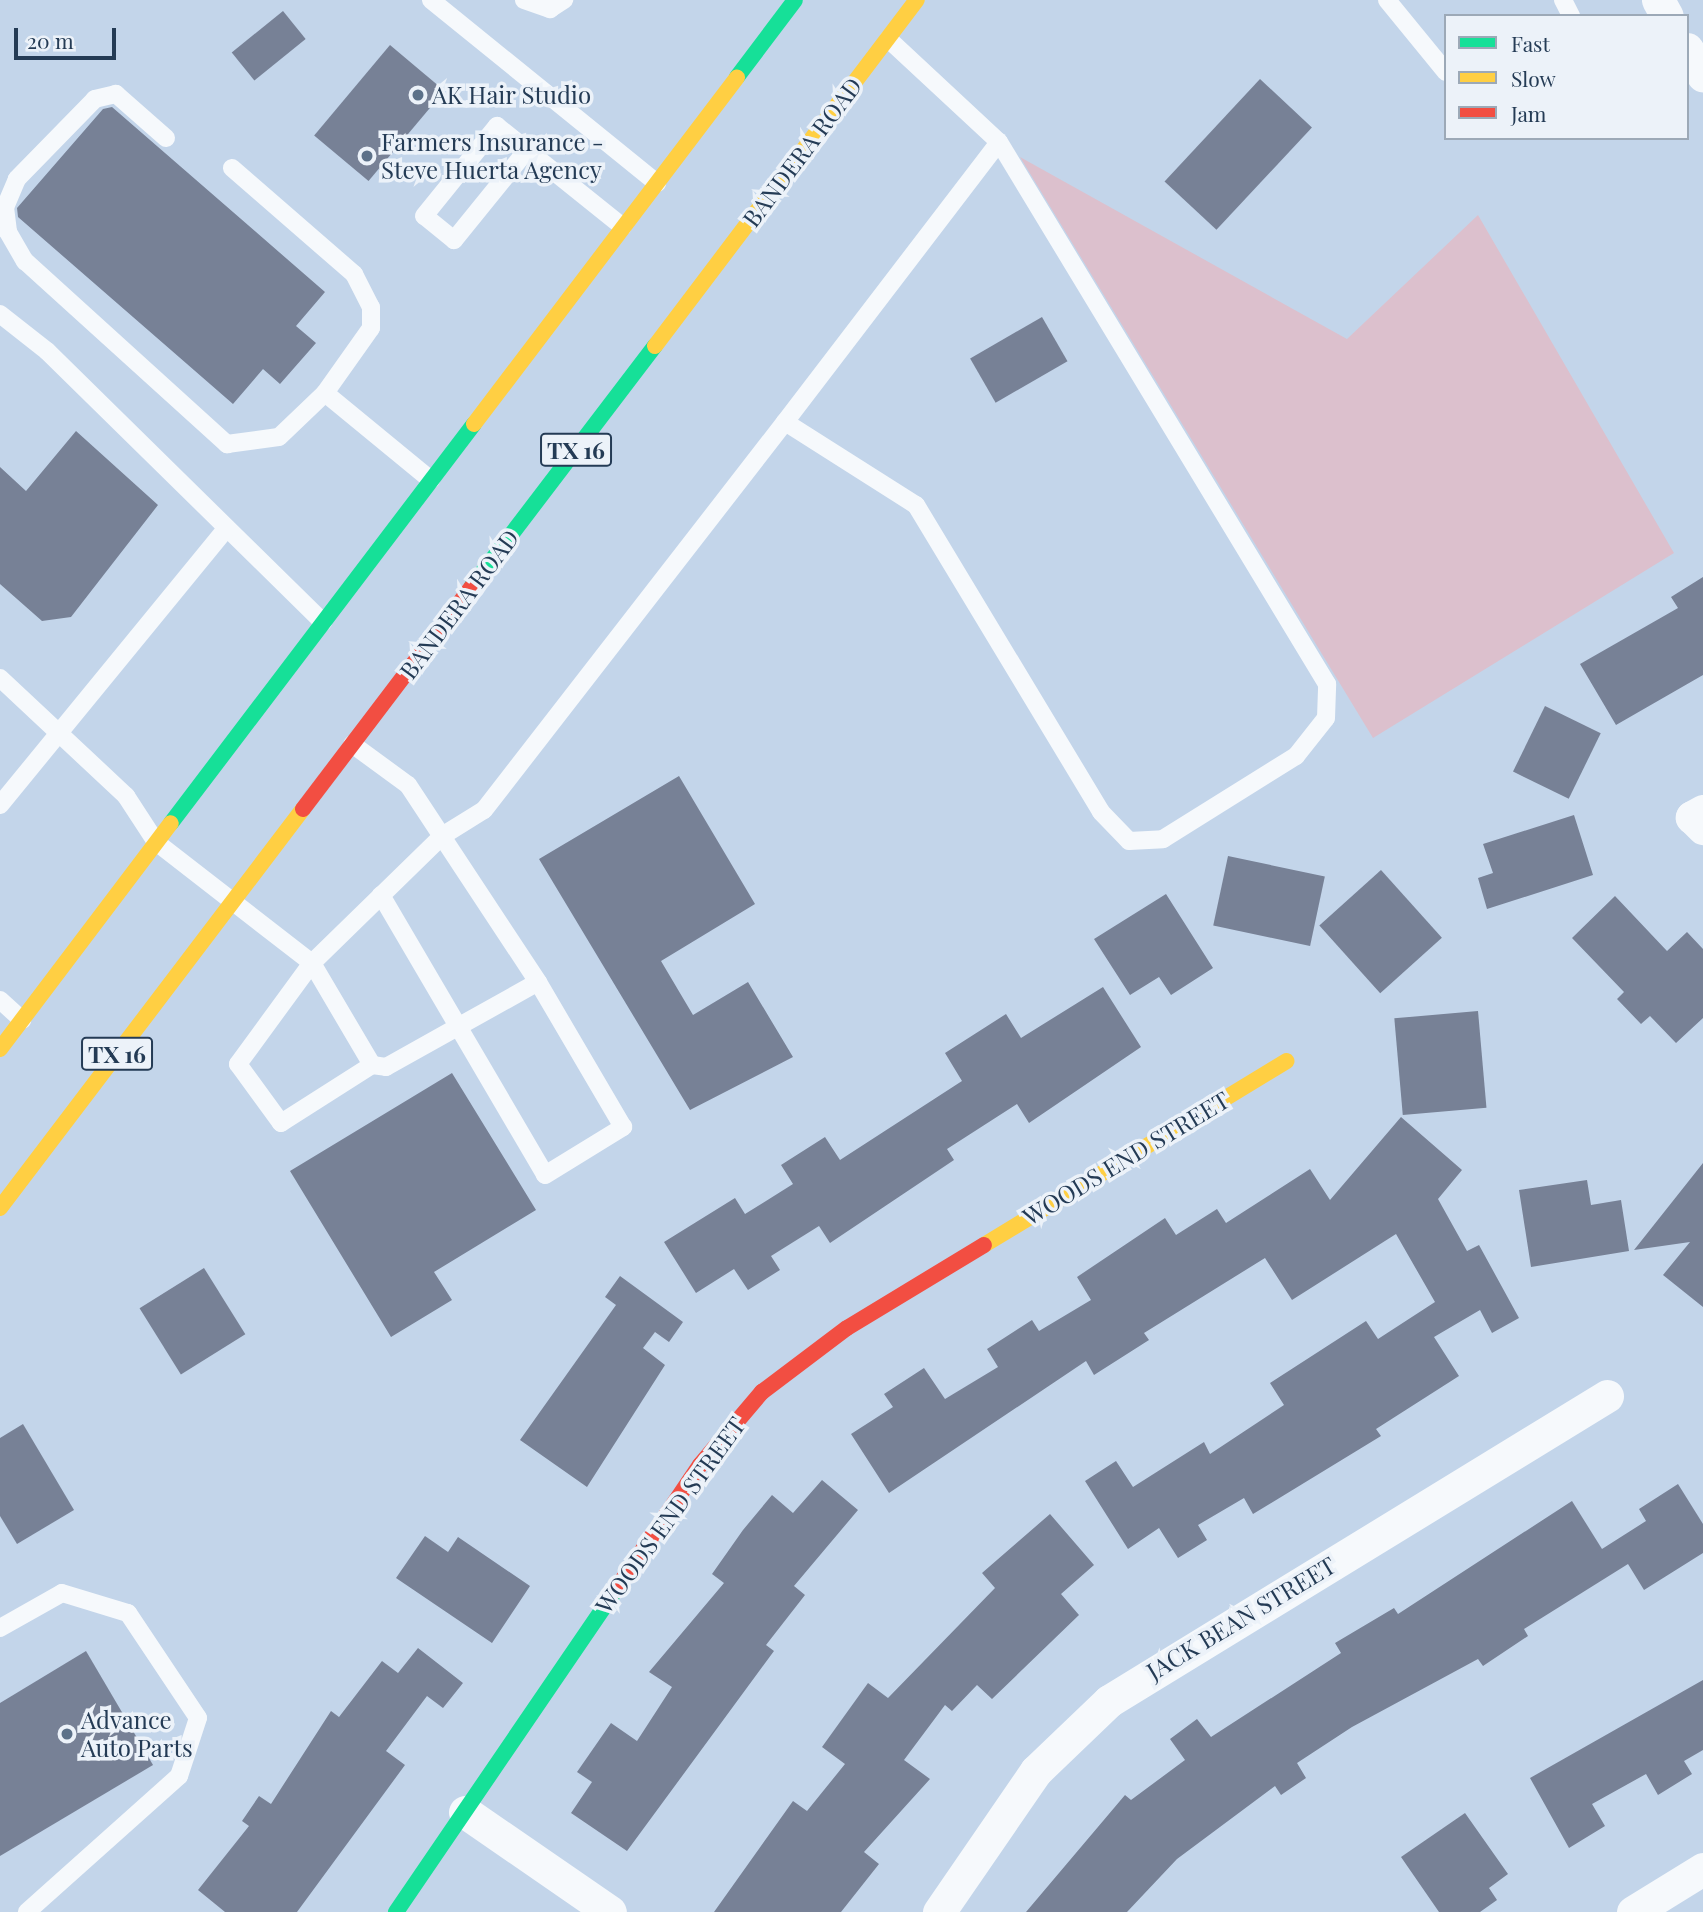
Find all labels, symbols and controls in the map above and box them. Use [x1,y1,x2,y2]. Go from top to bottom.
scale bar [18,14,119,58]
legend [1444,14,1689,140]
text: 20 m [27,26,74,54]
text: Fast [1511,29,1550,57]
text: Slow [1511,64,1556,92]
street label: BANDERA ROAD [736,72,868,232]
place label: AK Hair Studio [432,81,592,109]
marker: AK Hair Studio [410,87,426,103]
text: Jam [1511,99,1547,127]
place label: Farmers Insurance - Steve Huerta Agency [381,128,604,184]
marker: Farmers Insurance - Steve Huerta Agency [359,148,375,164]
road number: TX 16 [539,431,613,470]
street label: BANDERA ROAD [393,524,525,684]
road number: TX 16 [80,1035,154,1074]
street label: WOODS END STREET [1018,1085,1234,1231]
street label: WOODS END STREET [589,1411,751,1619]
street label: JACK BEAN STREET [1141,1550,1341,1686]
place label: Advance Auto Parts [81,1706,193,1762]
marker: Advance Auto Parts [59,1726,75,1742]

